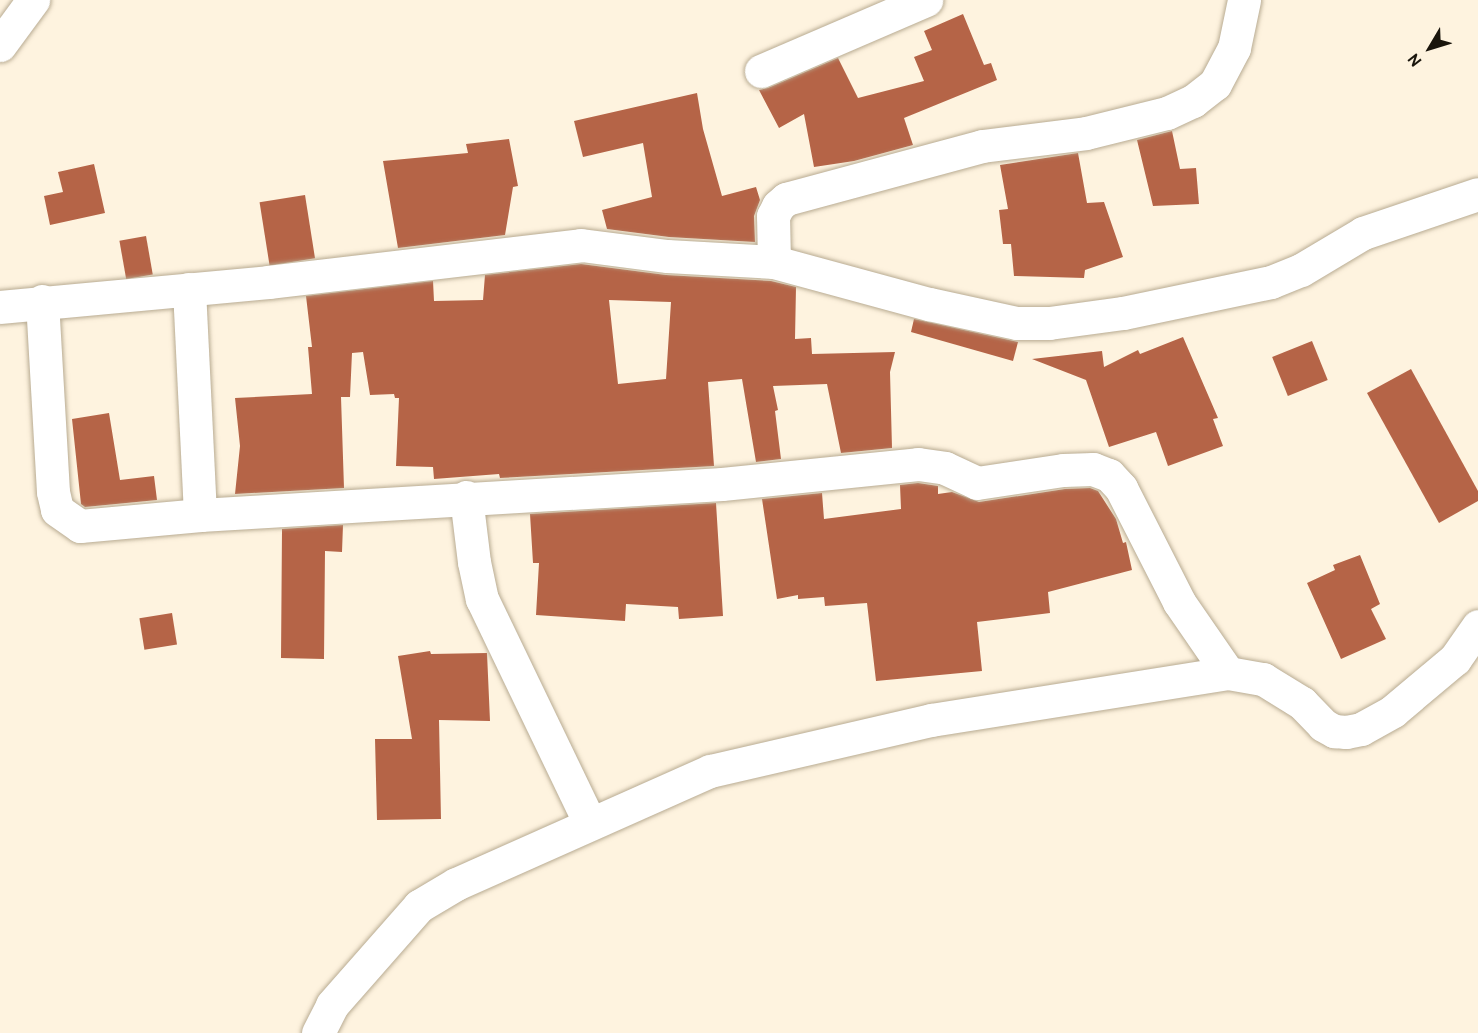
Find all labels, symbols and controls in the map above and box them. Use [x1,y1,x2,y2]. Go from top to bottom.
north arrow [1400,18,1460,78]
text: N [1404,48,1427,70]

